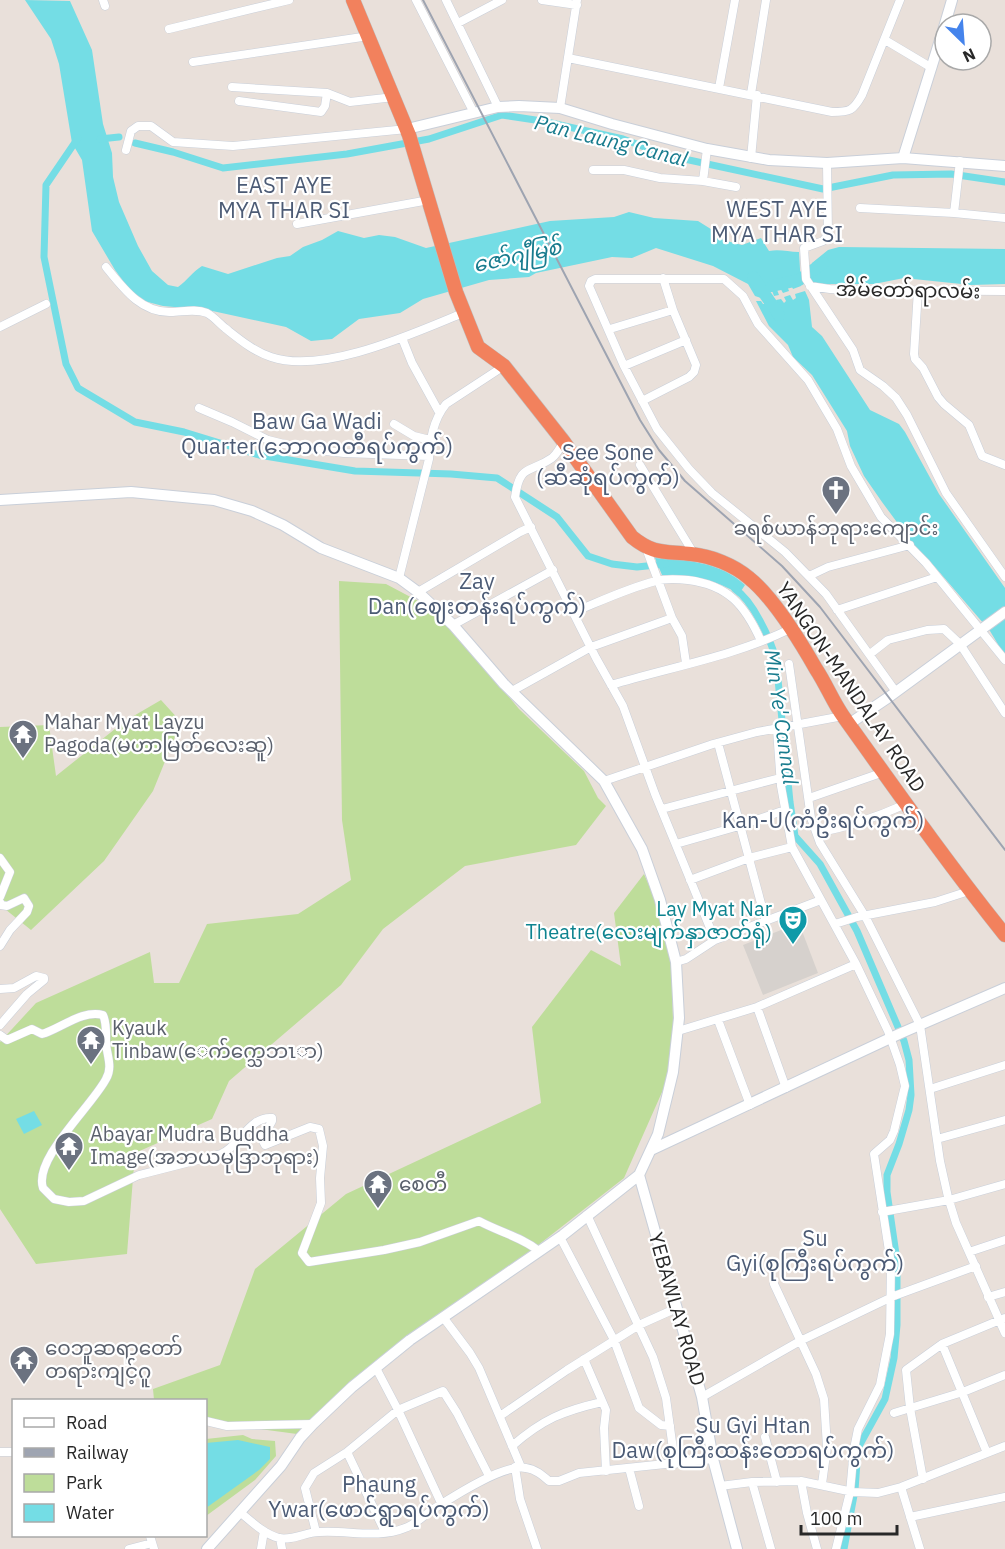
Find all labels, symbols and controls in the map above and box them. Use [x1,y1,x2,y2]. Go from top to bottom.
north arrow [933,12,993,72]
text: N [960,44,979,67]
water label: Pan Laung Canal [532,107,691,173]
district label: EAST AYE MYA THAR SI [218,170,350,224]
district label: WEST AYE MYA THAR SI [711,194,843,248]
water label: ဇော်ဂျီမြစ် [470,232,566,282]
street label: အိမ်တော်ရာလမ်း [835,275,981,307]
district label: Baw Ga Wadi Quarter(ဘောဂ၀တီရပ်ကွက်) [181,406,453,464]
district label: See Sone (ဆီဆုံရပ်ကွက်) [536,437,680,495]
church icon: ခရစ်ယာန်ဘုရားကျောင်း [820,474,852,516]
place label: ခရစ်ယာန်ဘုရားကျောင်း [733,514,939,545]
district label: Zay Dan(ဈေးတန်းရပ်ကွက်) [368,566,586,624]
street label: YANGON-MANDALAY ROAD [771,576,932,797]
water label: Min Ye' Cannal [759,647,805,787]
place label: Mahar Myat Layzu Pagoda(မဟာမြတ်လေးဆူ) [44,708,274,762]
temple icon: Mahar Myat Layzu Pagoda(မဟာမြတ်လေးဆူ) [7,718,39,760]
district label: Kan-U(ကံဦးရပ်ကွက်) [722,805,924,838]
place label: Lay Myat Nar Theatre(လေးမျက်နှာဇာတ်ရုံ) [525,895,772,949]
theatre icon: Lay Myat Nar Theatre(လေးမျက်နှာဇာတ်ရုံ) [777,904,809,946]
place label: Kyauk Tinbaw(ေက်က္သေဘၤာ) [112,1014,324,1067]
temple icon: Kyauk Tinbaw(ေက်က္သေဘၤာ) [75,1024,107,1066]
place label: Abayar Mudra Buddha Image(အဘယမုဒြာဘုရား) [90,1120,320,1174]
temple icon: Abayar Mudra Buddha Image(အဘယမုဒြာဘုရား) [53,1130,85,1172]
temple icon: စေတီ [362,1168,394,1210]
place label: စေတီ [399,1170,447,1197]
district label: Su Gyi(စုကြီးရပ်ကွက်) [726,1223,904,1281]
street label: YEBAWLAY ROAD [643,1229,712,1389]
place label: ဝေဘူဆရာတော် တရားကျင့်ဂူ [45,1334,183,1388]
temple icon: ဝေဘူဆရာတော် တရားကျင့်ဂူ [8,1344,40,1386]
legend [12,1399,207,1537]
district label: Su Gyi Htan Daw(စုကြီးထန်းတောရပ်ကွက်) [611,1410,895,1468]
text: Road [66,1411,107,1434]
text: Railway [66,1441,128,1464]
district label: Phaung Ywar(ဖောင်ရွာရပ်ကွက်) [268,1469,490,1527]
text: Park [66,1471,103,1494]
scale bar [801,1498,897,1536]
text: Water [66,1501,115,1524]
text: 100 m [810,1507,862,1530]

